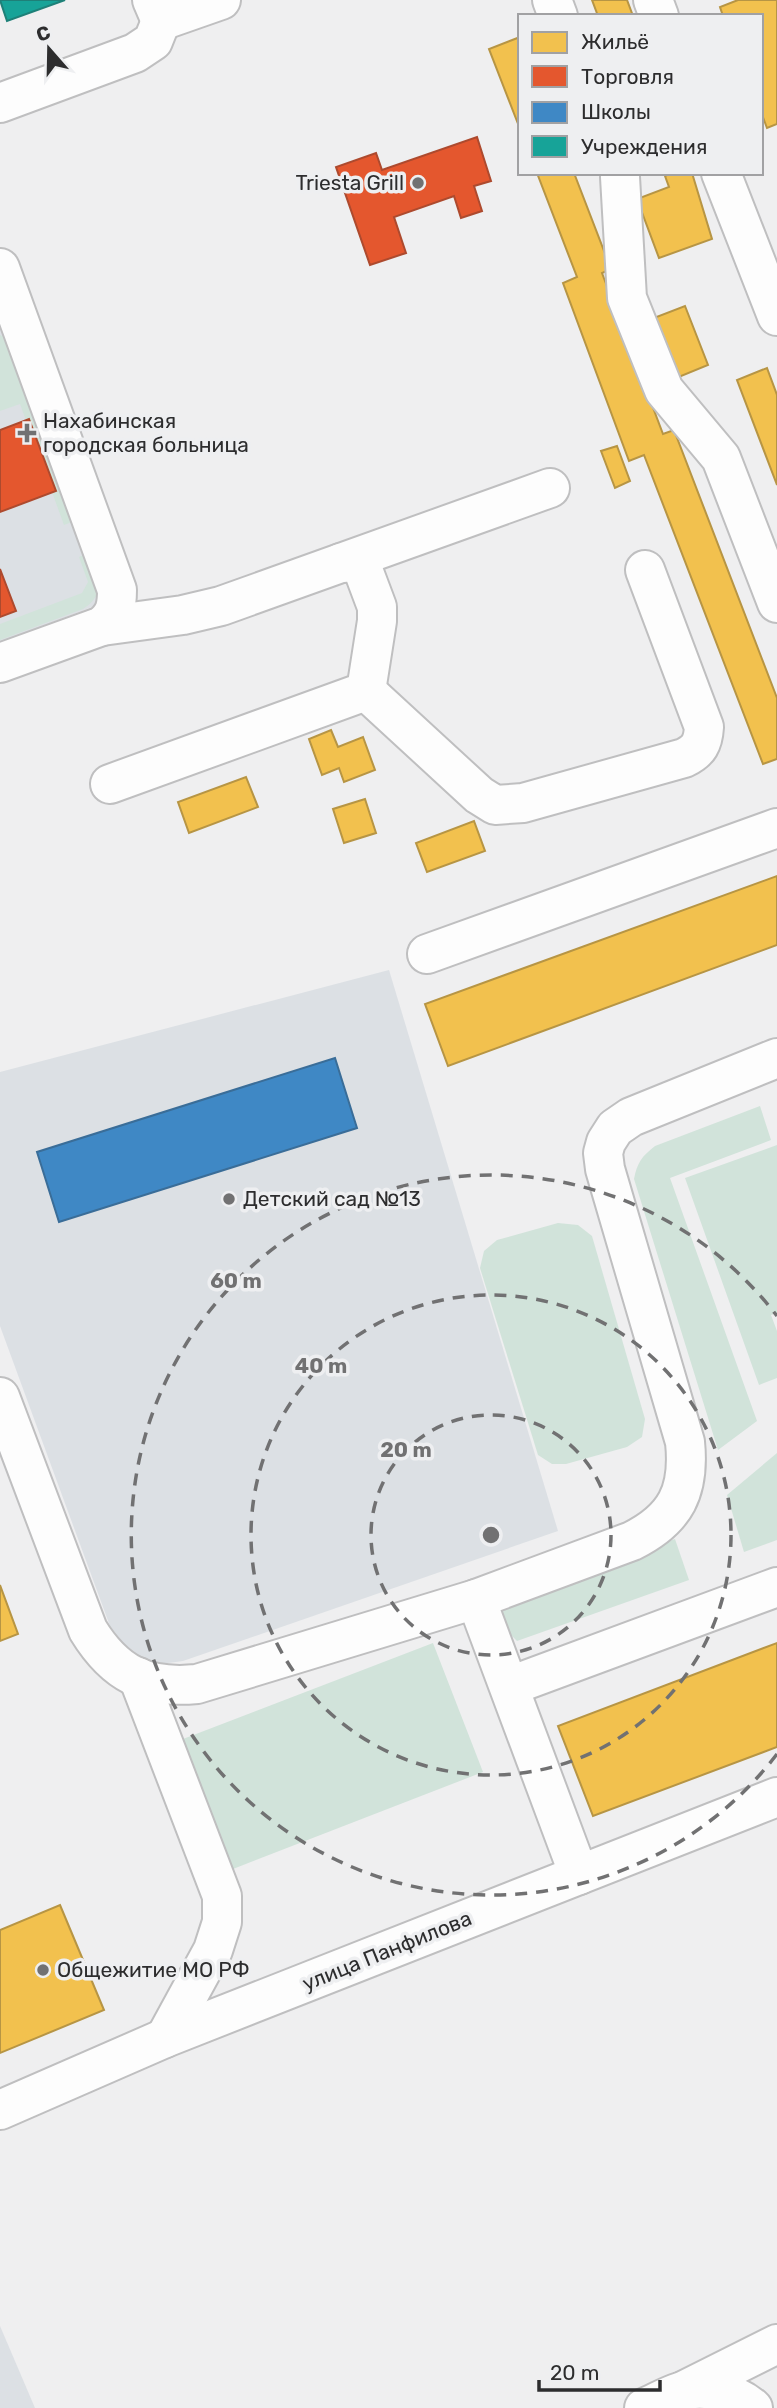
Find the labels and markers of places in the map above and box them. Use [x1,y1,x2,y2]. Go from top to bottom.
place label: Triesta Grill [296,170,404,195]
marker: Triesta Grill [410,175,426,191]
place label: Нахабинская городская больница [43,408,249,457]
marker: Нахабинская городская больница [17,423,37,443]
place label: Детский сад №13 [243,1186,421,1211]
marker: Детский сад №13 [221,1191,237,1207]
centre of rings [479,1523,503,1547]
place label: Общежитие МО РФ [57,1957,250,1982]
marker: Общежитие МО РФ [35,1962,51,1978]

